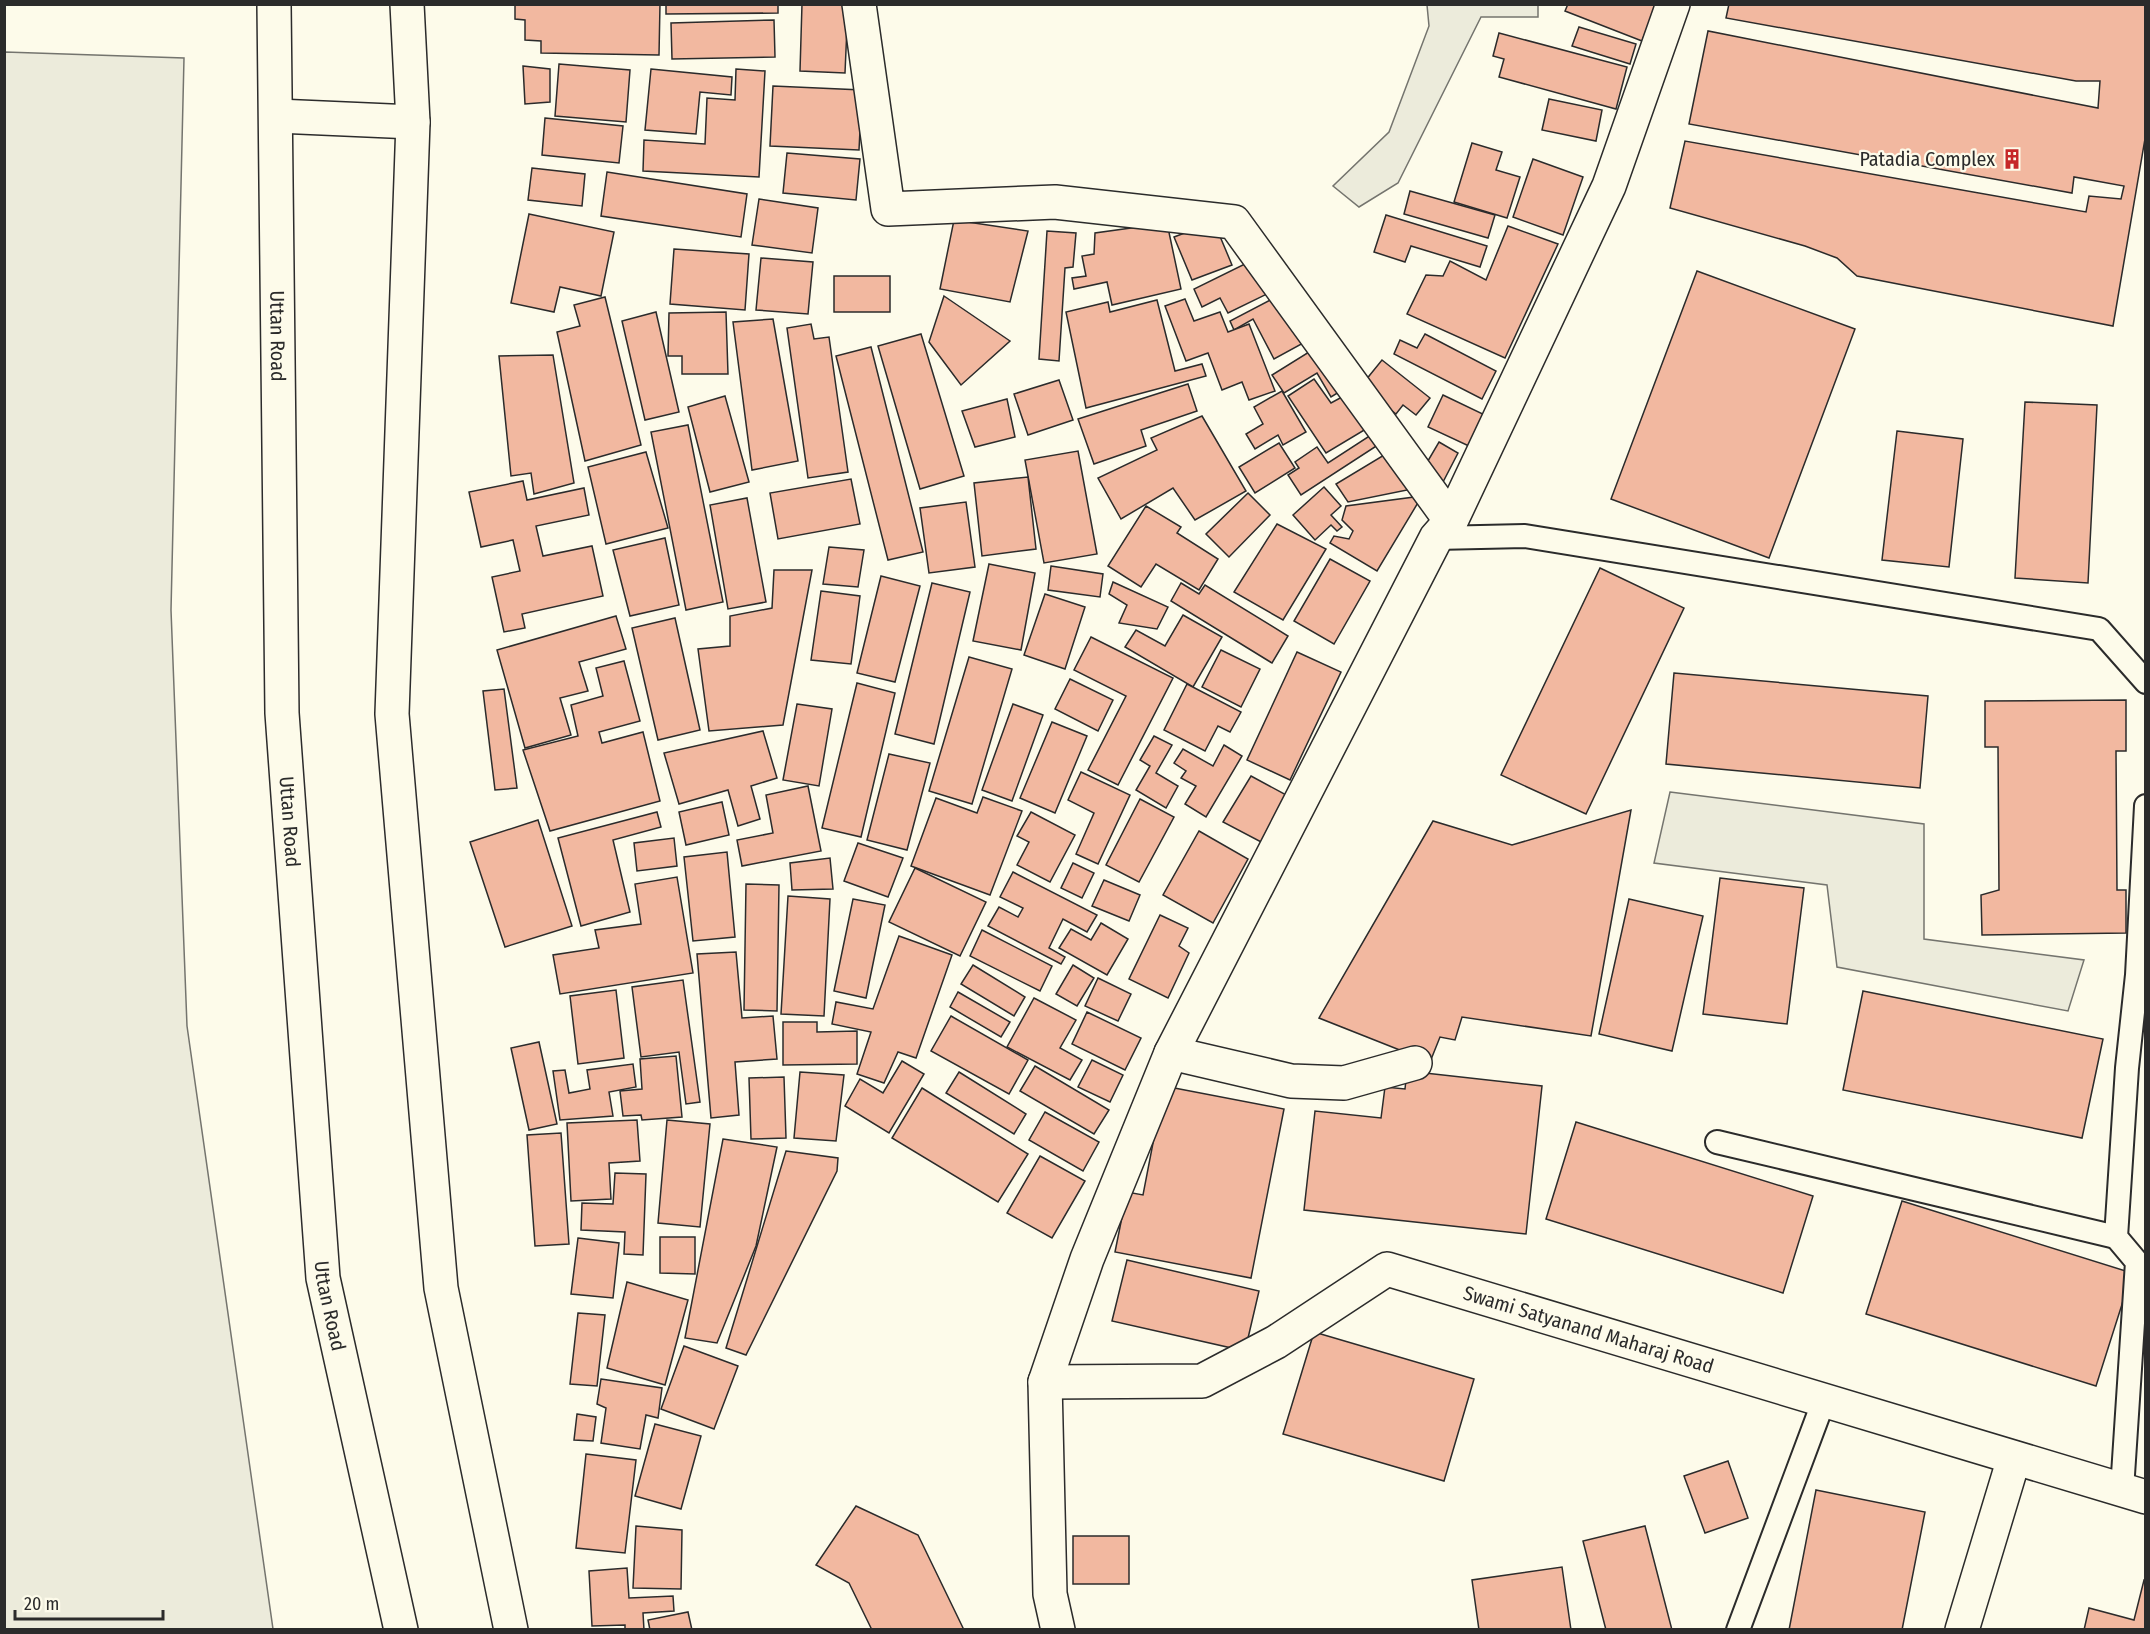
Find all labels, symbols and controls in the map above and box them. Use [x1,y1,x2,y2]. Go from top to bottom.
place label: Patadia Complex [1859,147,1995,171]
building icon: Patadia Complex [2000,147,2024,171]
street label: Uttan Road [265,290,290,382]
street label: Uttan Road [275,775,305,868]
street label: Uttan Road [310,1260,351,1353]
street label: Swami Satyanand Maharaj Road [1460,1281,1717,1379]
scale bar [15,1583,164,1621]
text: 20 m [24,1593,59,1615]

